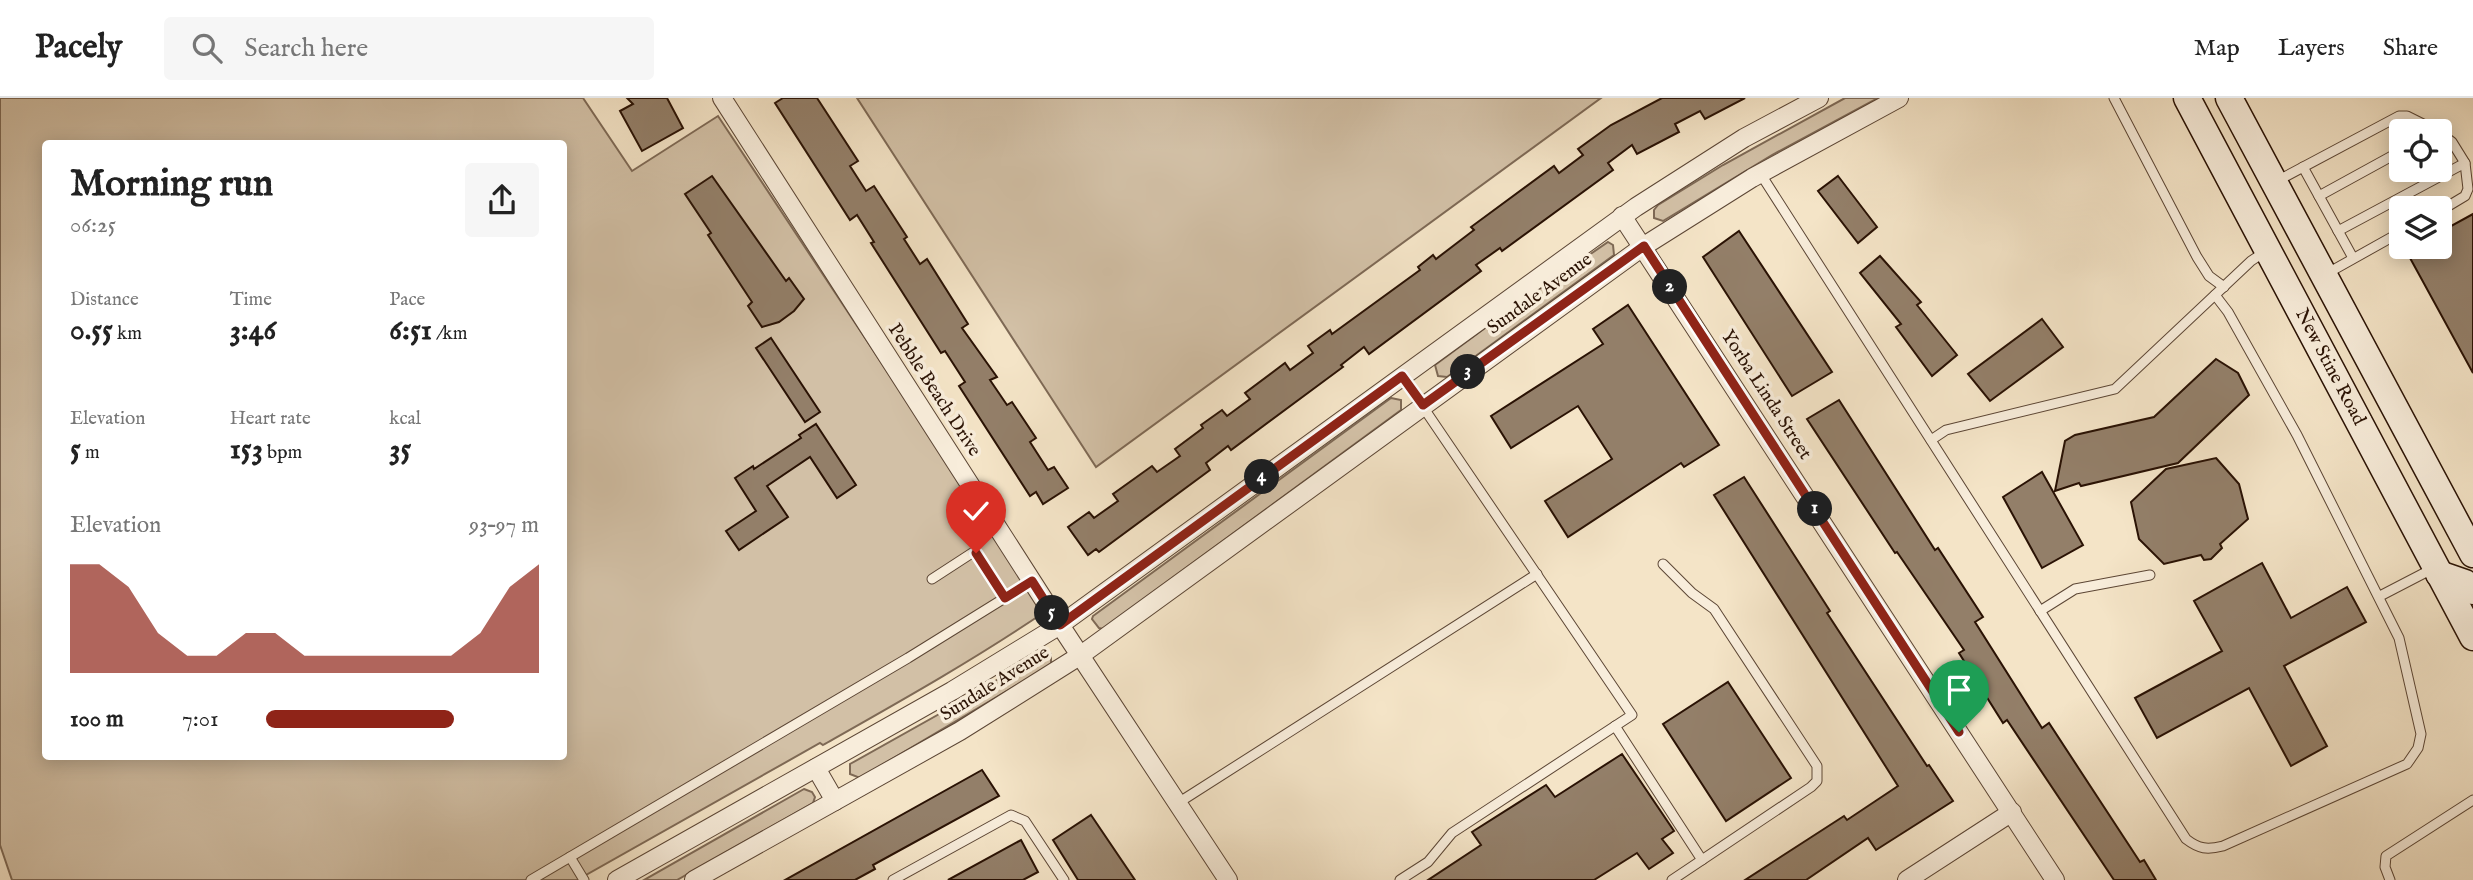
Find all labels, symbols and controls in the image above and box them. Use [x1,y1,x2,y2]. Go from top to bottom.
search box [164,17,654,80]
text: Pacely [35,27,122,69]
icon: search [188,29,226,67]
text: Search here [244,32,368,65]
text: Map [2194,33,2240,64]
text: Layers [2278,33,2345,64]
text: Share [2383,33,2438,64]
map controls [2389,119,2452,259]
button: locate [2389,119,2452,182]
text: Morning run [70,161,273,209]
button: share [465,163,539,237]
button: layers [2389,196,2452,259]
text: 06:25 [70,211,116,240]
street label: Sundale Avenue [1483,248,1597,340]
pin: 2 [1652,270,1688,304]
text: 2 [1665,274,1674,298]
text: Distance [70,288,139,312]
text: Time [230,288,272,312]
text: Pace [389,288,425,312]
street label: New Stine Road [2289,305,2371,430]
text: 0.55 [70,312,113,350]
text: 3:46 [230,312,276,350]
text: 6:51 [389,312,432,350]
street label: Pebble Beach Drive [882,319,986,461]
text: km [113,322,142,346]
text: /km [432,322,467,346]
street label: Yorba Linda Street [1715,326,1817,465]
pin: 3 [1450,354,1486,390]
text: 3 [1464,359,1471,383]
text: Elevation [70,407,145,431]
text: Heart rate [230,407,311,431]
text: kcal [389,407,421,431]
text: 5 [70,431,81,469]
text: 153 [230,431,263,469]
text: 35 [389,431,411,469]
text: m [81,441,100,465]
text: bpm [263,441,302,465]
pin: 4 [1244,460,1280,494]
text: 4 [1257,464,1266,488]
pin [946,481,1006,553]
icon: check [957,492,995,530]
pin: 1 [1798,492,1832,526]
text: 1 [1811,496,1818,520]
text: Elevation [70,511,161,540]
text: 93–97 m [469,511,539,540]
pin: 5 [1034,596,1070,630]
text: 5 [1048,600,1055,624]
street label: Sundale Avenue [936,641,1054,727]
pin [1929,660,1989,732]
icon: arrive [1940,671,1978,709]
text: 100 m [70,705,124,734]
text: 7:01 [182,705,219,734]

